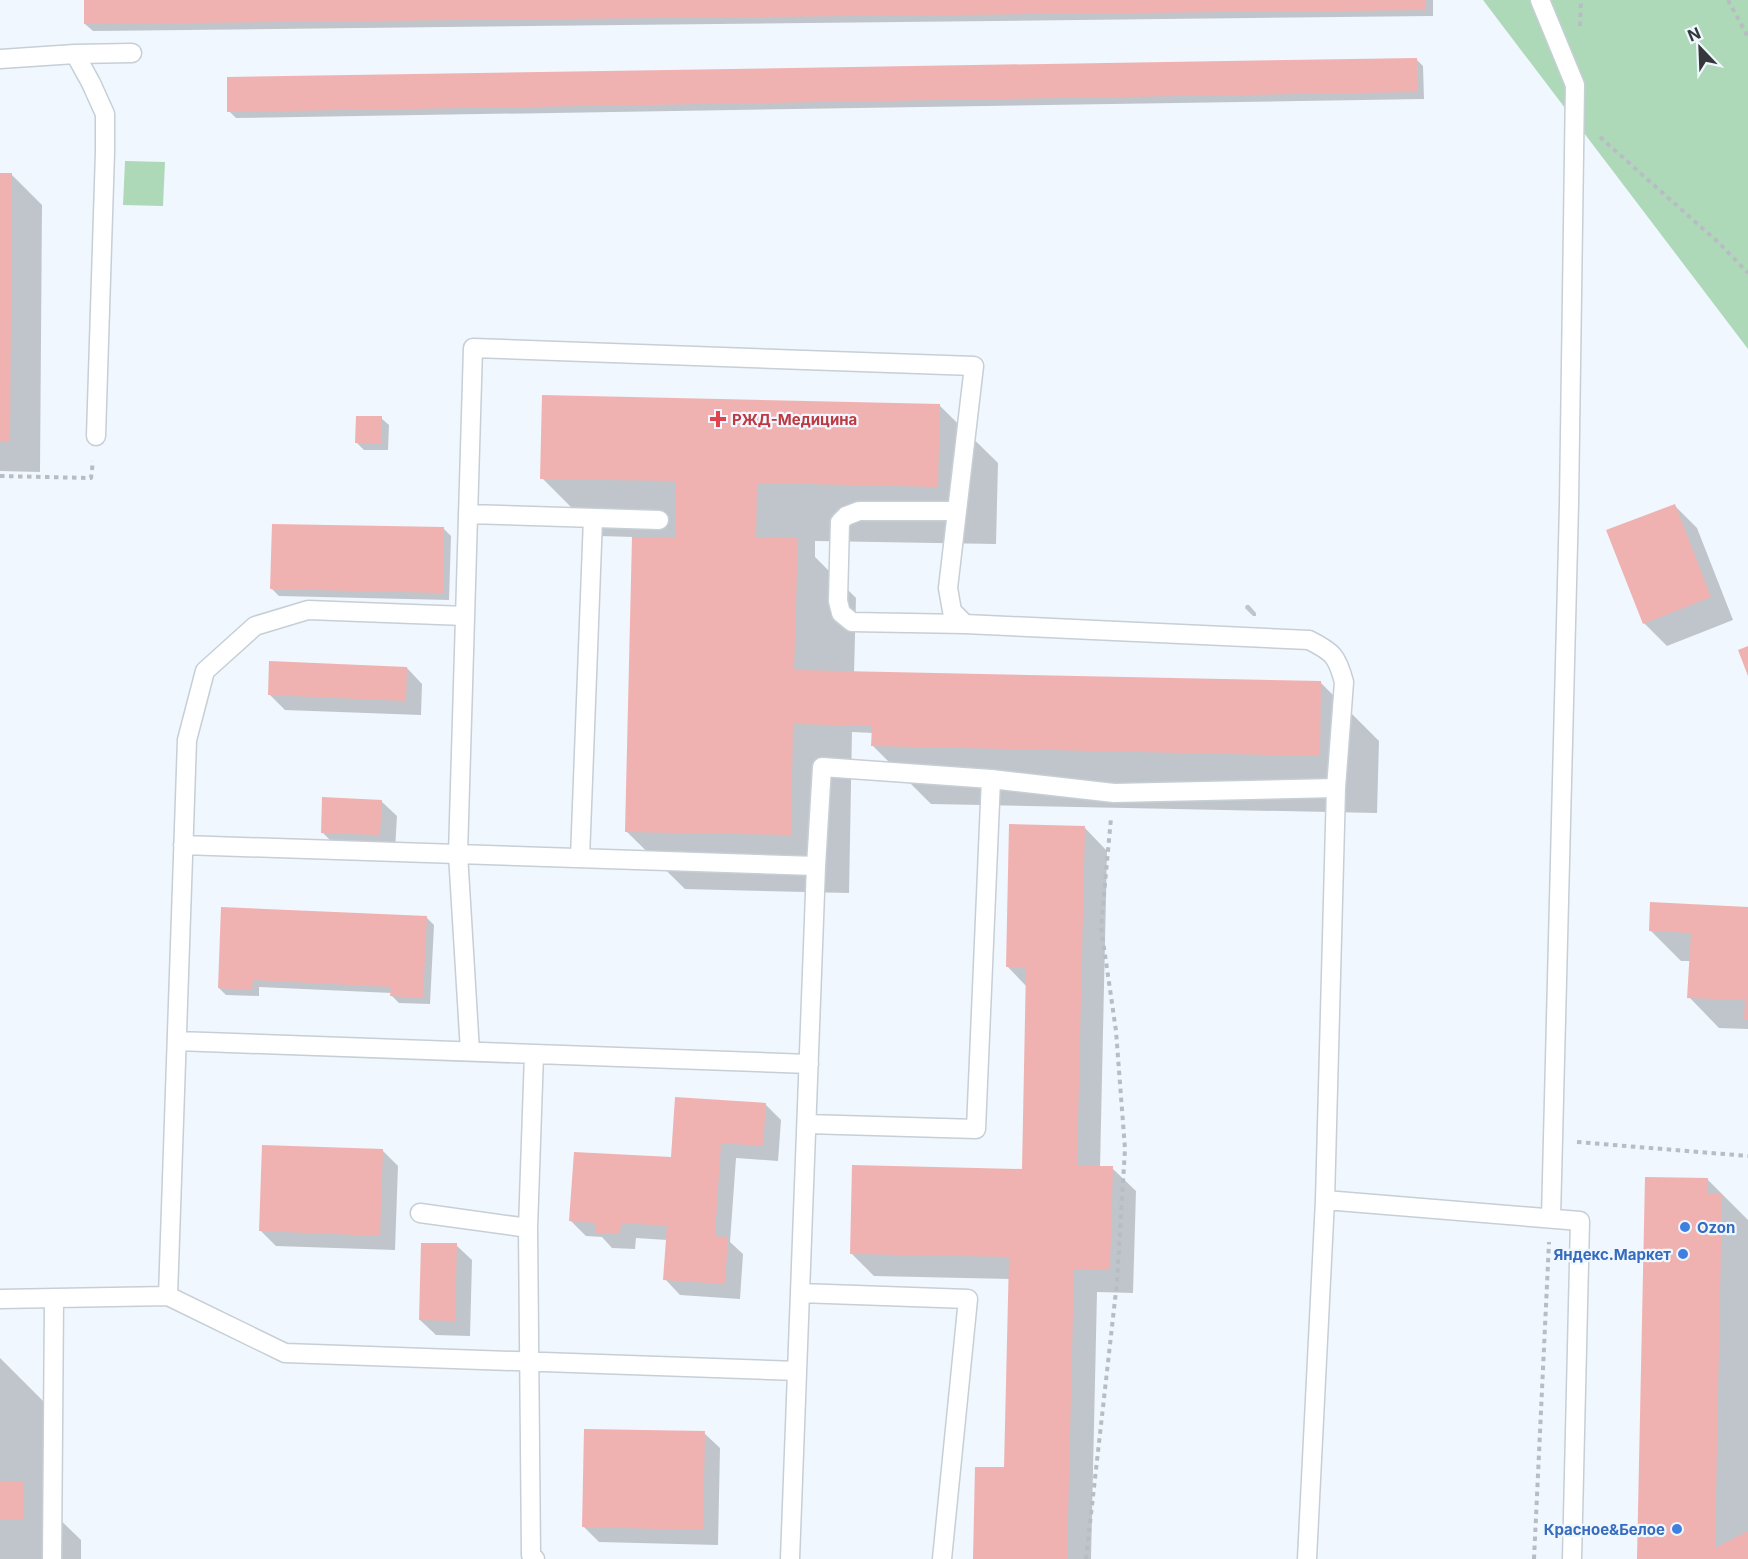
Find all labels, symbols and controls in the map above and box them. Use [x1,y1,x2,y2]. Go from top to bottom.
north arrow [1670,18,1730,78]
text: N [1685,23,1704,46]
marker: РЖД-Медицина [709,410,727,428]
place label: РЖД-Медицина [732,410,857,429]
place label: Ozon [1697,1218,1735,1237]
marker: Ozon [1678,1220,1692,1234]
place label: Яндекс.Маркет [1553,1245,1671,1264]
marker: Яндекс.Маркет [1676,1247,1690,1261]
place label: Красное&Белое [1544,1520,1665,1539]
marker: Красное&Белое [1670,1522,1684,1536]

